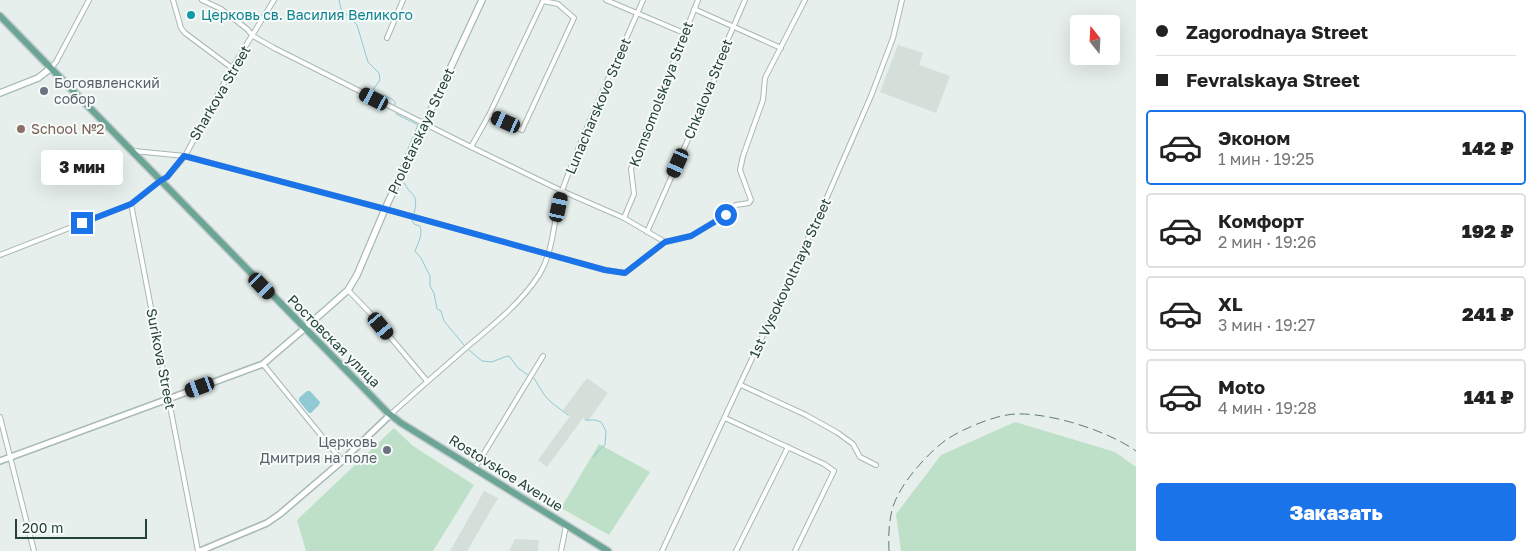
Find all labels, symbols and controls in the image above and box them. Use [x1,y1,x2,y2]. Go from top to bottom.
place label: Церковь св. Василия Великого [201,6,413,23]
marker: Церковь св. Василия Великого [185,9,197,21]
north arrow [1070,15,1120,65]
map controls [1070,15,1120,65]
street label: Komsomolskaya Street [625,19,696,169]
text: Zagorodnaya Street [1186,20,1368,43]
street label: Lunacharskovo Street [561,35,634,176]
street label: Chkalova Street [680,36,735,141]
street label: Sharkova Street [185,42,254,143]
street label: Proletarskaya Street [384,65,457,197]
text: Fevralskaya Street [1186,68,1360,91]
place label: Богоявленский собор [54,74,160,107]
marker: Богоявленский собор [38,85,50,97]
car [357,86,390,112]
car [489,109,522,135]
place label: School №2 [31,120,104,137]
marker: School №2 [15,123,27,135]
icon: car [1158,125,1203,170]
text: Эконом [1218,126,1290,149]
text: 142 ₽ [1462,136,1514,159]
car [665,146,690,180]
text: 1 мин · 19:25 [1218,149,1314,169]
callout: 3 мин [41,150,123,186]
text: 3 мин [59,157,105,177]
car [548,191,569,223]
street label: 1st Vysokovoltnaya Street [745,195,834,360]
route start [715,204,737,226]
icon: car [1158,208,1203,253]
text: Комфорт [1218,209,1304,232]
route end [71,212,93,234]
text: 192 ₽ [1462,219,1514,242]
text: 2 мин · 19:26 [1218,232,1316,252]
car [246,270,277,302]
street label: Ростовская улица [284,291,384,391]
icon: car [1158,291,1203,336]
text: XL [1218,292,1243,315]
text: 241 ₽ [1462,302,1514,325]
street label: Surikova Street [143,307,180,411]
car [365,310,396,342]
text: 3 мин · 19:27 [1218,315,1315,335]
icon: car [1158,374,1203,419]
car [183,375,216,399]
text: Moto [1218,375,1265,398]
text: 141 ₽ [1464,385,1514,408]
text: 4 мин · 19:28 [1218,398,1317,418]
street label: Rostovskoe Avenue [446,431,566,515]
place label: Церковь Дмитрия на поле [260,433,377,466]
marker: Церковь Дмитрия на поле [381,444,393,456]
button: Заказать [1156,483,1516,541]
scale bar [15,516,148,539]
text: 200 m [22,519,63,536]

